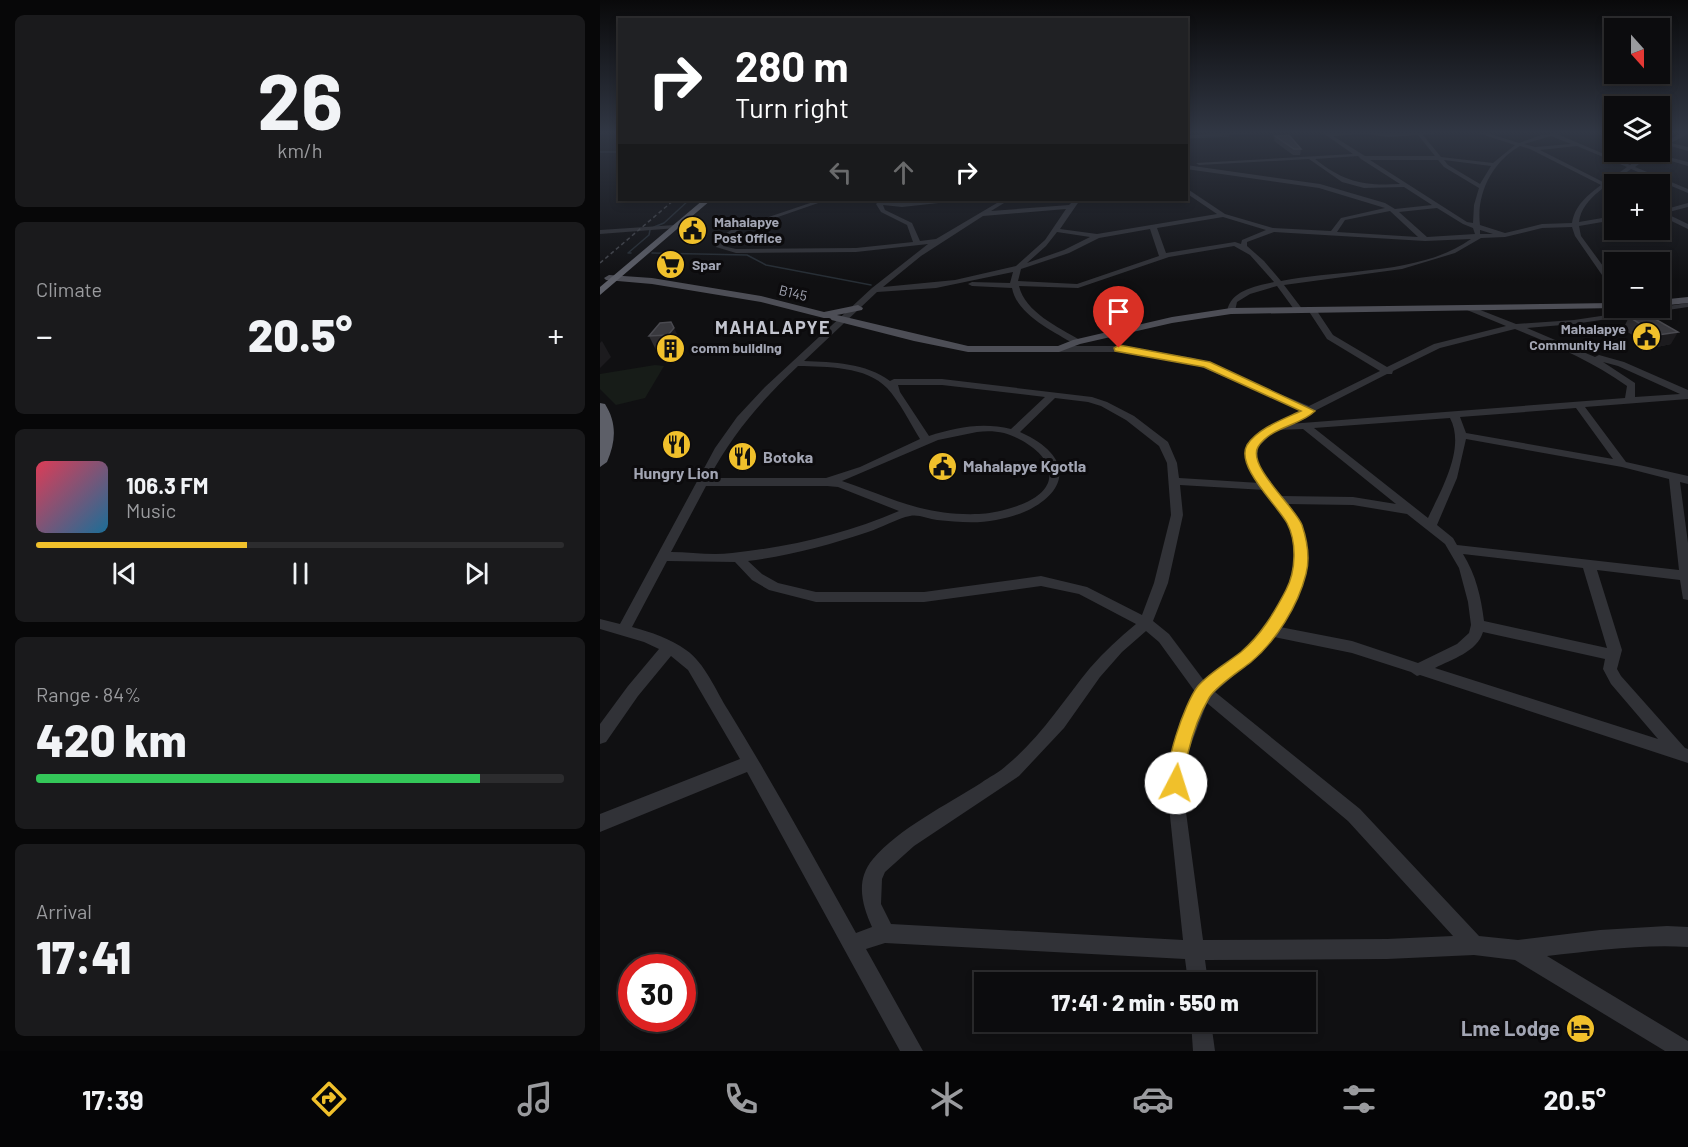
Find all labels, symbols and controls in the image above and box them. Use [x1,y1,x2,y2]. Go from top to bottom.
north arrow [1604,18,1670,84]
map controls [1604,18,1670,318]
text: 280 m [735,40,849,90]
icon: right [636,42,714,120]
text: 26 [257,52,343,146]
text: Turn right [735,91,849,123]
button: layers [1604,96,1670,162]
text: km/h [277,138,323,162]
icon: left [824,156,857,189]
icon: ahead [887,156,920,189]
icon: right [950,156,983,189]
button: + [1604,174,1670,240]
place label: Mahalapye Post Office [714,213,783,246]
public building icon: Mahalapye Post Office [677,214,709,246]
supermarket icon: Spar [655,249,687,281]
button: − [1604,252,1670,318]
place label: Spar [692,256,722,273]
text: Climate [36,277,102,301]
street label: B145 [777,281,809,304]
pin [1093,286,1144,348]
icon: arrive [1102,295,1135,328]
text: 20.5° [248,307,352,361]
text: − [36,315,53,355]
text: + [548,315,564,355]
district label: MAHALAPYE [715,316,831,338]
place label: Mahalapye Community Hall [1529,320,1626,353]
public building icon: Mahalapye Community Hall [1631,321,1663,353]
building icon: comm building [654,332,686,364]
place label: comm building [691,339,782,356]
restaurant icon: Hungry Lion [660,429,692,461]
restaurant icon: Botoka [726,441,758,473]
place label: Botoka [763,447,813,466]
public building icon: Mahalapye Kgotla [926,450,958,482]
place label: Mahalapye Kgotla [963,456,1086,475]
place label: Hungry Lion [634,463,718,482]
text: 106.3 FM [126,472,208,498]
text: Music [126,498,176,522]
icon: previous [108,557,141,590]
icon: pause [284,557,317,590]
icon: next [460,557,493,590]
text: Range · 84% [36,682,141,706]
text: 420 km [36,712,187,766]
position arrow [1144,751,1208,815]
text: Arrival [36,899,92,923]
text: 17:41 [36,929,131,983]
speed limit sign: 30 [618,954,696,1032]
text: 17:41 · 2 min · 550 m [1051,989,1239,1015]
hotel icon: Lme Lodge [1565,1013,1597,1045]
place label: Lme Lodge [1461,1016,1560,1040]
icon: directions [308,1078,350,1120]
icon: music [514,1078,556,1120]
icon: phone [720,1078,762,1120]
icon: climate [926,1078,968,1120]
icon: car [1132,1078,1174,1120]
icon: filters [1338,1078,1380,1120]
text: 17:39 [82,1083,144,1115]
text: 20.5° [1543,1083,1606,1115]

